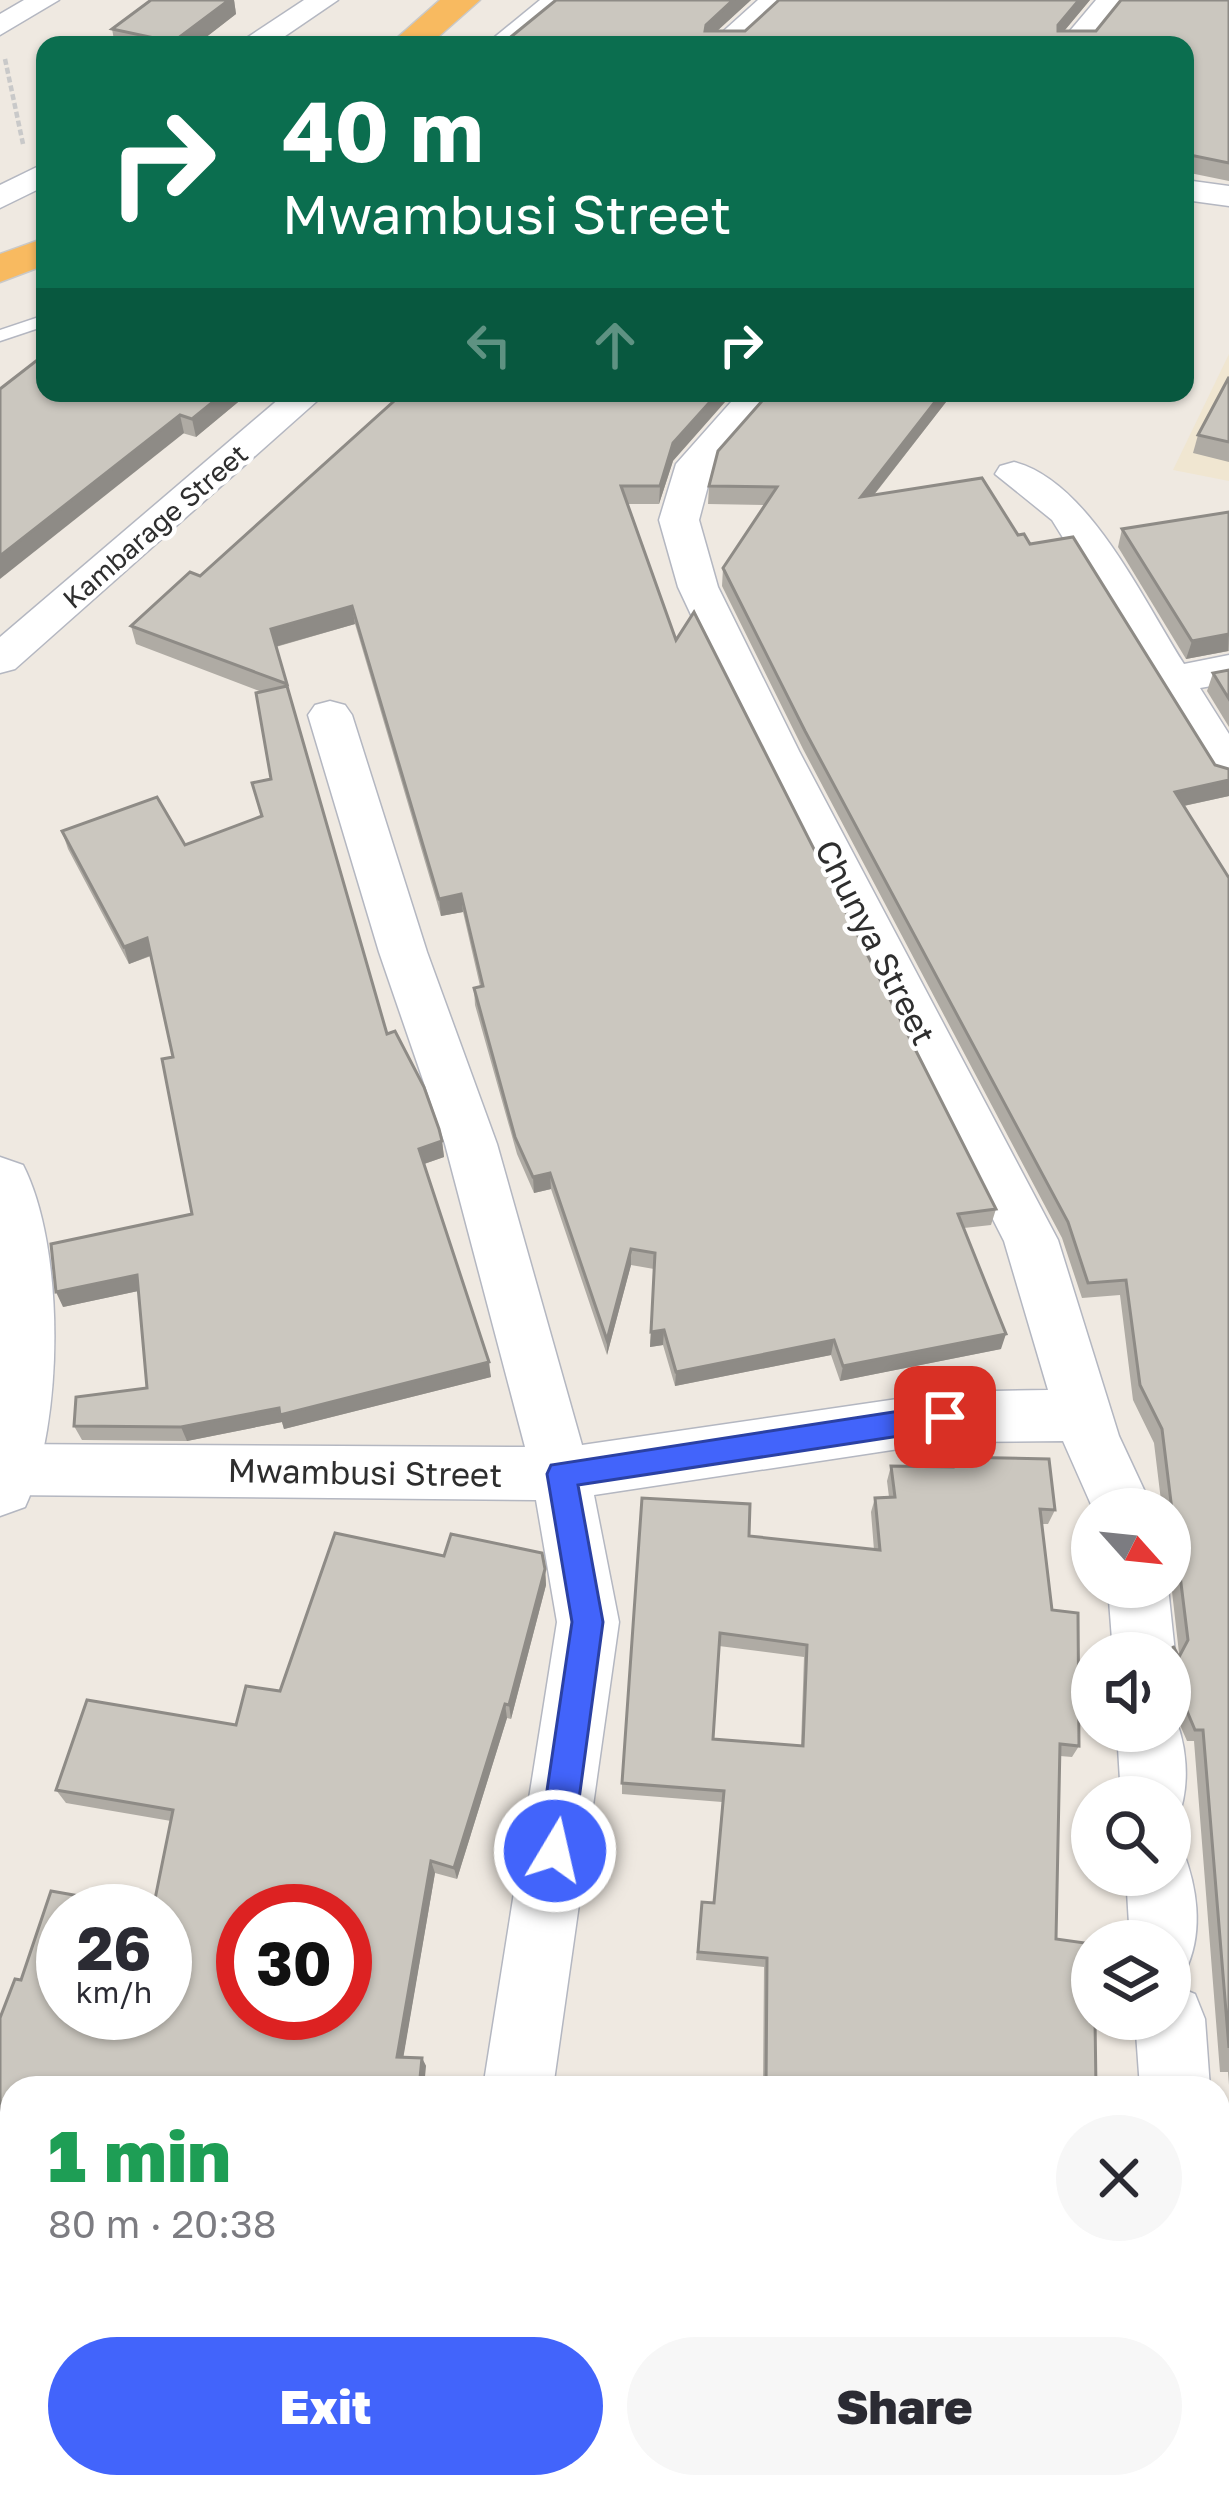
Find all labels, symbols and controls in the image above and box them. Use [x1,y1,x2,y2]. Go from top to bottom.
text: 40 m [282,80,484,180]
icon: right [84,84,240,240]
text: Mwambusi Street [282,181,732,246]
icon: left [456,312,522,378]
icon: ahead [582,312,648,378]
icon: right [708,312,774,378]
street label: Kambarage Street [56,437,254,615]
street label: Chunya Street [808,833,944,1051]
pin [894,1366,996,1468]
icon: arrive [912,1384,978,1450]
street label: Mwambusi Street [227,1450,503,1494]
north arrow [1071,1488,1191,1608]
map controls [1071,1488,1191,2040]
button: sound [1071,1632,1191,1752]
button: search [1071,1776,1191,1896]
position arrow [492,1788,618,1914]
speed limit sign: 30 [216,1884,372,2040]
text: 26 [77,1911,151,1983]
button: layers [1071,1920,1191,2040]
text: km/h [76,1974,152,2010]
text: 1 min [48,2111,231,2198]
button: close [1056,2115,1182,2241]
text: 80 m · 20:38 [48,2200,277,2247]
button: Exit [48,2337,603,2475]
button: Share [627,2337,1182,2475]

